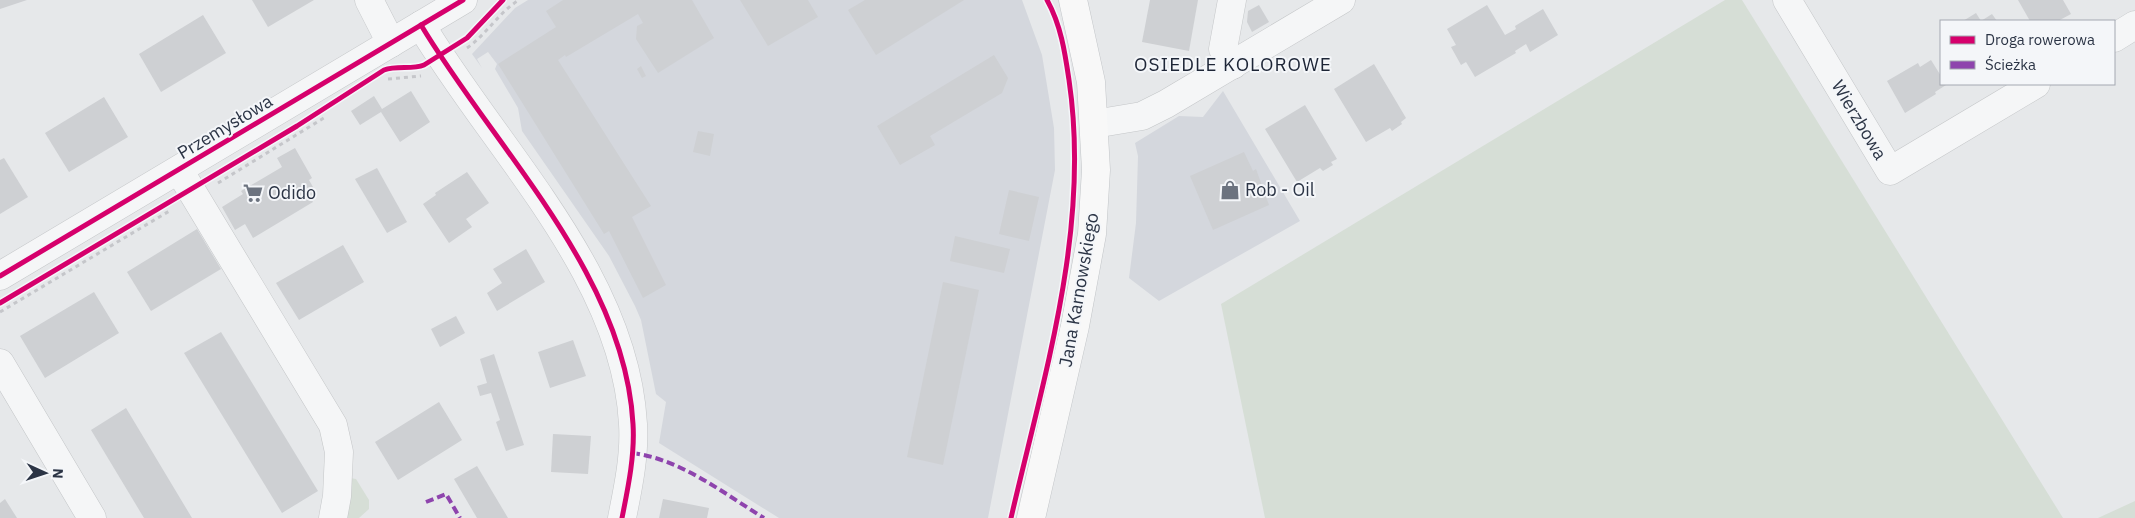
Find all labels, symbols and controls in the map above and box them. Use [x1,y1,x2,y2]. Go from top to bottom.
legend [1940,20,2115,85]
text: Droga rowerowa [1985,30,2095,49]
district label: OSIEDLE KOLOROWE [1134,52,1332,76]
text: Ścieżka [1985,55,2036,74]
street label: Wierzbowa [1827,76,1892,164]
street label: Przemysłowa [173,89,277,164]
place label: Rob - Oil [1245,178,1315,201]
shop icon: Rob - Oil [1219,179,1241,201]
place label: Odido [268,181,316,204]
supermarket icon: Odido [242,182,264,204]
street label: Jana Karnowskiego [1054,211,1103,369]
north arrow [20,448,70,498]
text: N [49,468,67,479]

